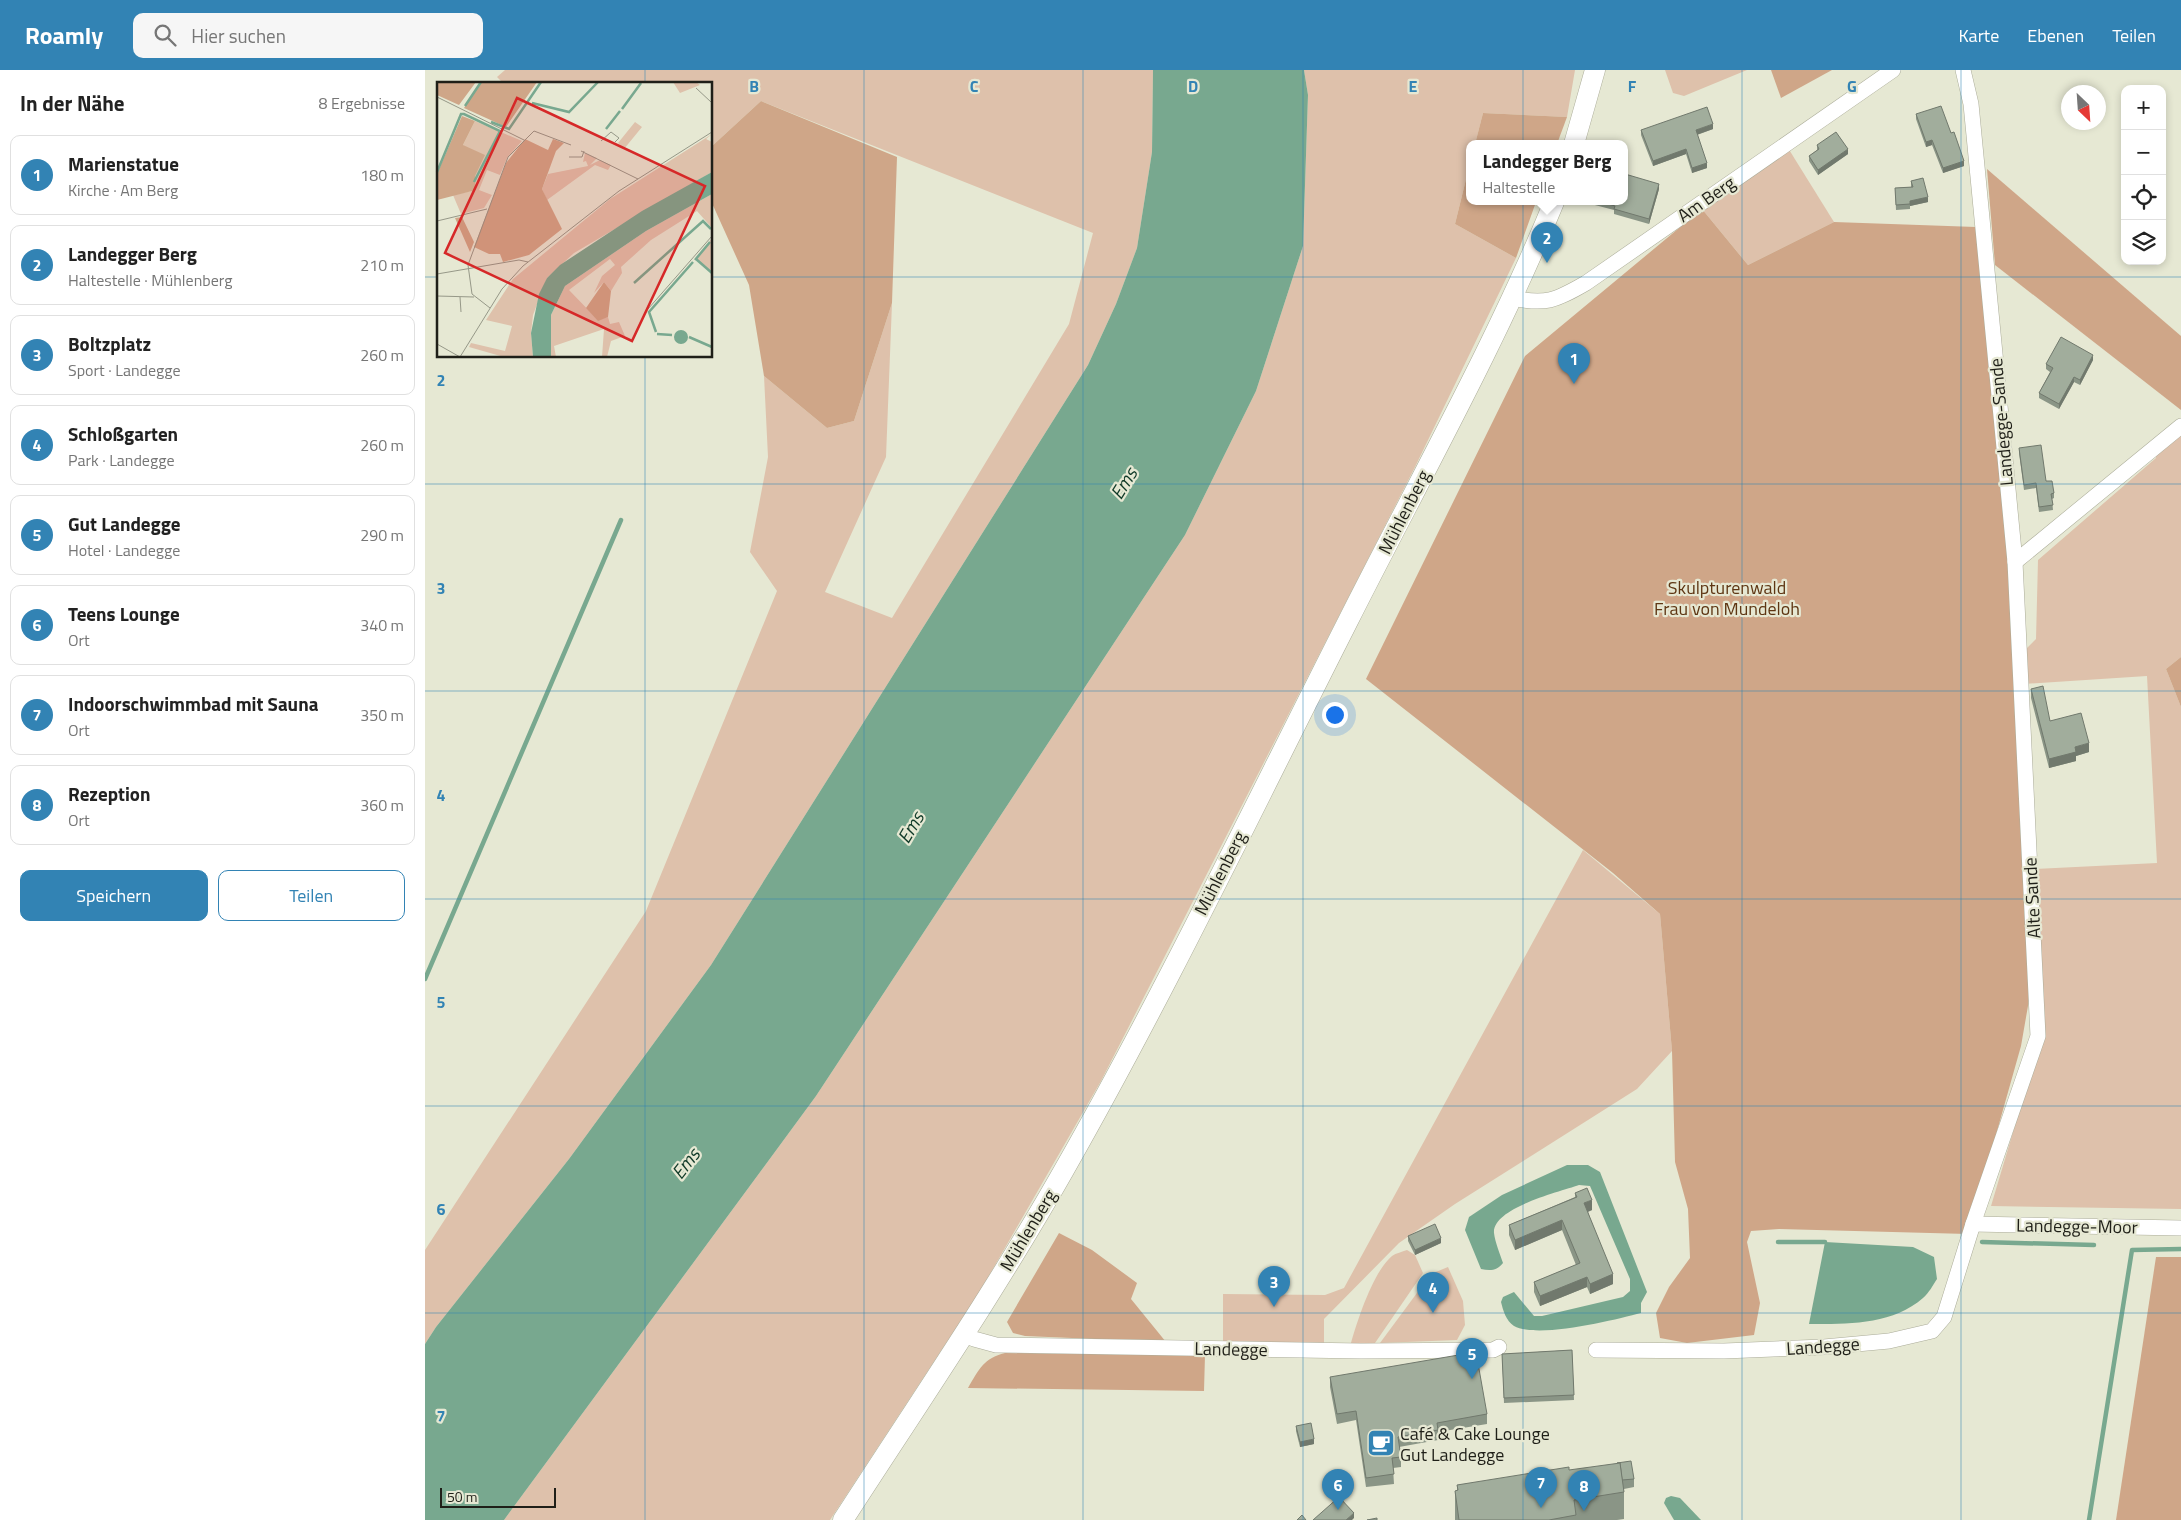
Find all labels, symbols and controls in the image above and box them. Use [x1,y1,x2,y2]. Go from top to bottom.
search box [133,13,483,58]
text: Roamly [25,17,103,53]
icon: search [151,21,179,49]
text: Hier suchen [191,21,286,50]
text: Karte [1958,22,1999,49]
text: Ebenen [2027,22,2084,49]
text: Teilen [2112,22,2156,49]
text: B [749,74,759,98]
text: C [970,74,979,98]
text: D [1188,74,1198,98]
text: E [1409,74,1418,98]
text: F [1628,74,1637,98]
text: G [1847,74,1857,98]
inset map [437,82,713,358]
north arrow [2061,85,2106,130]
map controls [2121,85,2166,265]
button: + [2121,85,2166,130]
text: In der Nähe [20,87,125,119]
text: 8 Ergebnisse [318,91,405,115]
button: − [2121,130,2166,175]
popup [1466,140,1628,205]
text: Landegger Berg [1482,146,1612,175]
text: Marienstatue [68,149,179,178]
text: 1 [33,163,41,187]
text: 180 m [360,163,404,187]
street label: Am Berg [1672,169,1740,229]
text: Haltestelle [1482,175,1555,199]
button: locate [2121,175,2166,220]
text: Kirche · Am Berg [68,178,178,202]
button: layers [2121,220,2166,265]
pin: 2 [1531,222,1563,263]
text: Landegger Berg [68,239,197,268]
text: 2 [33,253,41,277]
text: 210 m [360,253,404,277]
text: Haltestelle · Mühlenberg [68,268,232,292]
text: Boltzplatz [68,329,151,358]
text: 3 [33,343,41,367]
text: 260 m [360,343,404,367]
pin: 1 [1558,343,1590,384]
street label: Landegge-Sande [1982,357,2020,487]
text: Sport · Landegge [68,358,181,382]
text: 2 [437,368,445,392]
text: Schloßgarten [68,419,178,448]
text: 4 [33,433,41,457]
text: 260 m [360,433,404,457]
text: Park · Landegge [68,448,174,472]
water label: Ems [1102,460,1145,504]
street label: Mühlenberg [1371,465,1437,559]
text: Gut Landegge [68,509,181,538]
text: 5 [33,523,41,547]
text: 290 m [360,523,404,547]
text: Hotel · Landegge [68,538,180,562]
park label: Skulpturenwald Frau von Mundeloh [1654,574,1800,622]
text: 3 [437,576,445,600]
text: Teens Lounge [68,599,180,628]
text: 6 [33,613,41,637]
text: 340 m [360,613,404,637]
text: Ort [68,628,90,652]
text: Indoorschwimmbad mit Sauna [68,689,318,718]
your location [1322,702,1348,728]
text: 7 [33,703,41,727]
text: 350 m [360,703,404,727]
text: Ort [68,718,90,742]
text: Rezeption [68,779,150,808]
text: 4 [437,783,446,807]
text: 8 [33,793,41,817]
text: 360 m [360,793,404,817]
water label: Ems [889,804,932,848]
text: Ort [68,808,90,832]
street label: Mühlenberg [1187,826,1253,920]
street label: Alte Sande [2016,857,2048,939]
button: Speichern [20,870,208,921]
button: Teilen [218,870,405,921]
text: 5 [437,990,446,1014]
water label: Ems [664,1140,708,1185]
street label: Mühlenberg [993,1184,1063,1276]
text: 6 [437,1197,446,1221]
street label: Landegge-Moor [2016,1211,2138,1241]
pin: 3 [1258,1266,1290,1307]
pin: 4 [1417,1272,1449,1313]
street label: Landegge [1785,1330,1861,1362]
street label: Landegge [1194,1335,1268,1363]
pin: 5 [1456,1338,1488,1379]
text: 7 [437,1404,445,1428]
place label: Café & Cake Lounge Gut Landegge [1400,1420,1550,1468]
cafe icon: Café & Cake Lounge Gut Landegge [1366,1428,1396,1458]
pin: 7 [1525,1467,1557,1508]
pin: 6 [1322,1469,1354,1510]
pin: 8 [1568,1470,1600,1511]
scale bar [440,1485,556,1508]
text: 50 m [447,1486,477,1507]

